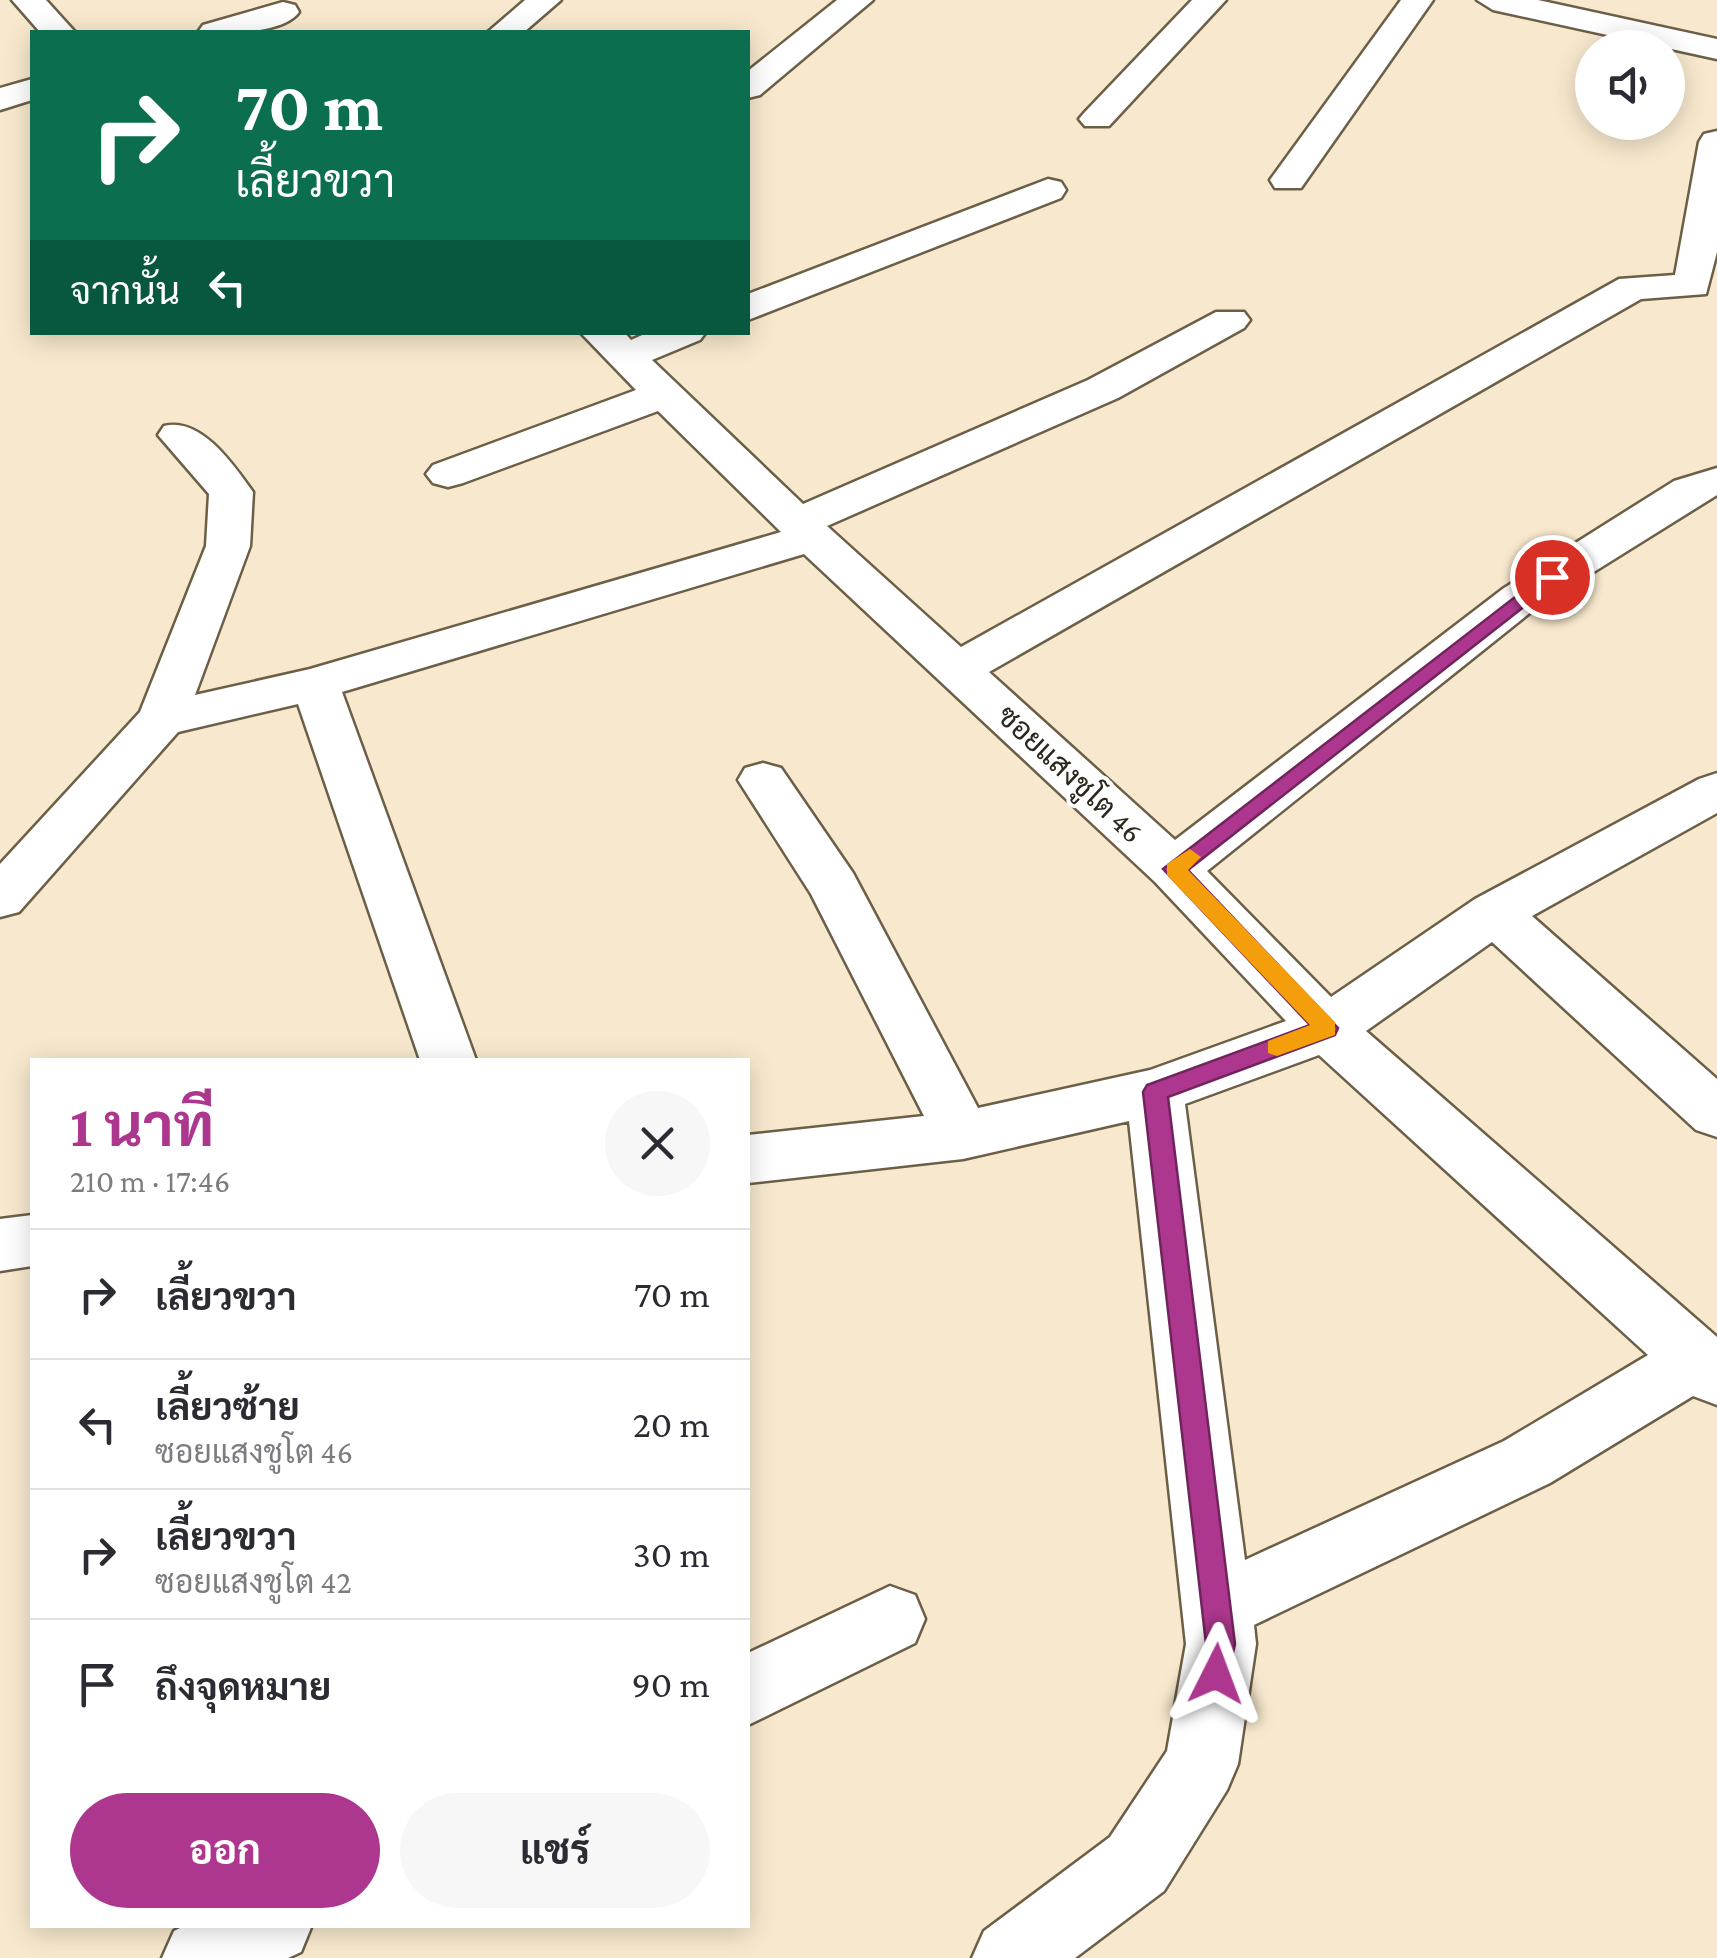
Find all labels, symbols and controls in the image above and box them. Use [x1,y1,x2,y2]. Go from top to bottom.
map controls [1575,30,1685,140]
button: sound [1575,30,1685,140]
text: 70 m [235,67,383,145]
icon: right [70,70,200,200]
text: เลี้ยวขวา [235,157,395,207]
icon: left [200,260,255,315]
text: จากนั้น [70,270,180,312]
pin [1510,535,1595,620]
icon: arrive [1525,550,1580,605]
street label: ซอยแสงชูโต 46 [988,696,1152,852]
button: close [605,1091,710,1196]
text: 1 นาที [70,1092,214,1159]
text: 210 m · 17:46 [70,1163,230,1199]
icon: right [70,1267,125,1322]
text: 70 m [634,1273,710,1315]
text: เลี้ยวขวา [155,1276,297,1318]
text: เลี้ยวซ้าย [155,1386,300,1428]
icon: left [70,1397,125,1452]
text: 20 m [633,1403,710,1445]
text: ซอยแสงชูโต 46 [155,1434,353,1470]
text: เลี้ยวขวา [155,1516,297,1558]
icon: right [70,1527,125,1582]
text: 30 m [633,1533,710,1575]
text: ซอยแสงชูโต 42 [155,1564,352,1600]
position arrow [1164,1622,1268,1726]
icon: arrive [70,1657,125,1712]
text: 90 m [632,1663,710,1705]
text: ถึงจุดหมาย [155,1666,331,1708]
button: ออก [70,1793,380,1908]
button: แชร์ [400,1793,710,1908]

